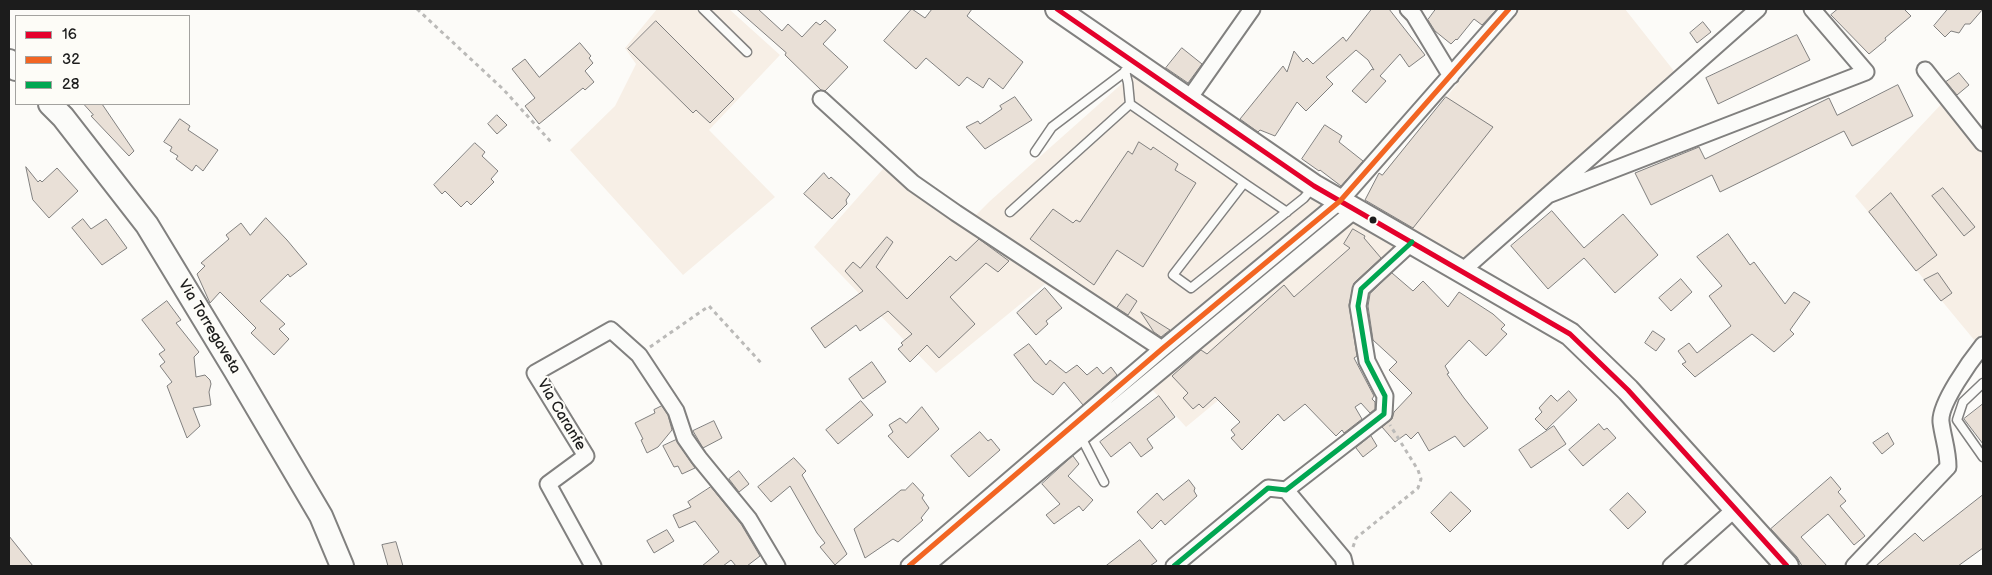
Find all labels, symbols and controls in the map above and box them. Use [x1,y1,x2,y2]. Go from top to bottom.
legend [15,15,190,105]
text: 16 [62,25,77,44]
text: 32 [62,50,80,69]
text: 28 [62,75,80,94]
unlabelled marker [1368,215,1378,225]
street label: Via Torregaveta [174,277,244,377]
street label: Via Caranfe [533,376,589,454]

